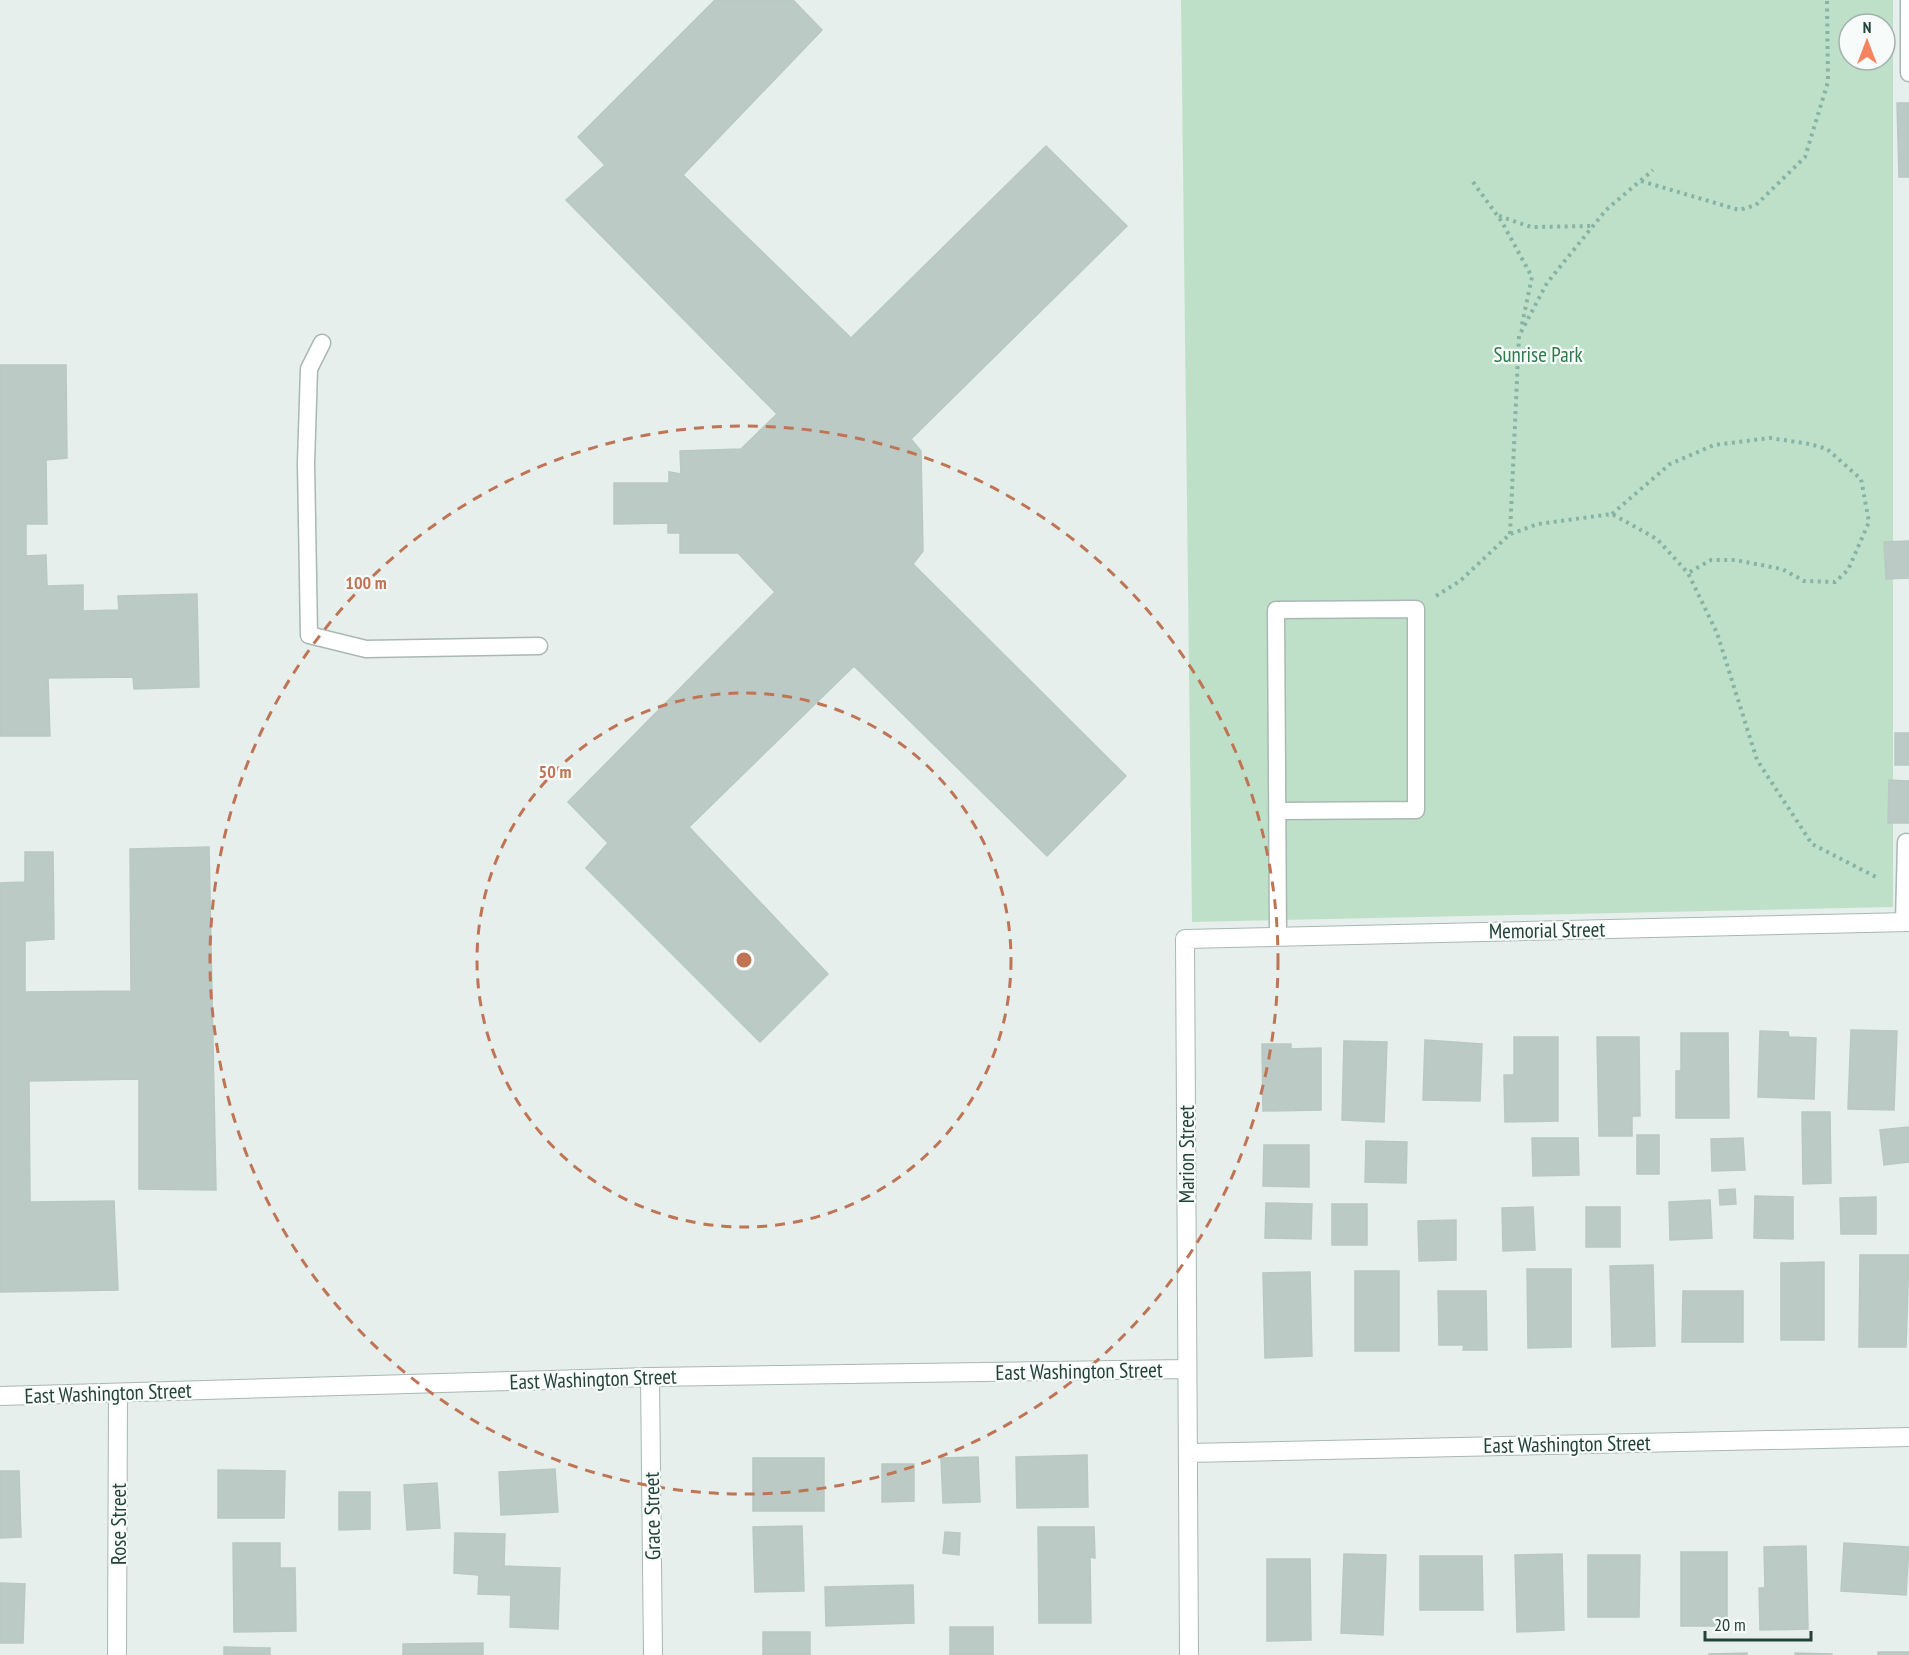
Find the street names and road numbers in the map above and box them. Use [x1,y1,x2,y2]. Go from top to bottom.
street label: Memorial Street [1489,915,1606,945]
street label: Marion Street [1173,1105,1200,1203]
street label: East Washington Street [995,1356,1163,1386]
street label: East Washington Street [509,1363,677,1395]
street label: East Washington Street [24,1377,192,1409]
street label: East Washington Street [1483,1429,1651,1459]
street label: Grace Street [638,1471,666,1560]
street label: Rose Street [105,1483,132,1565]

